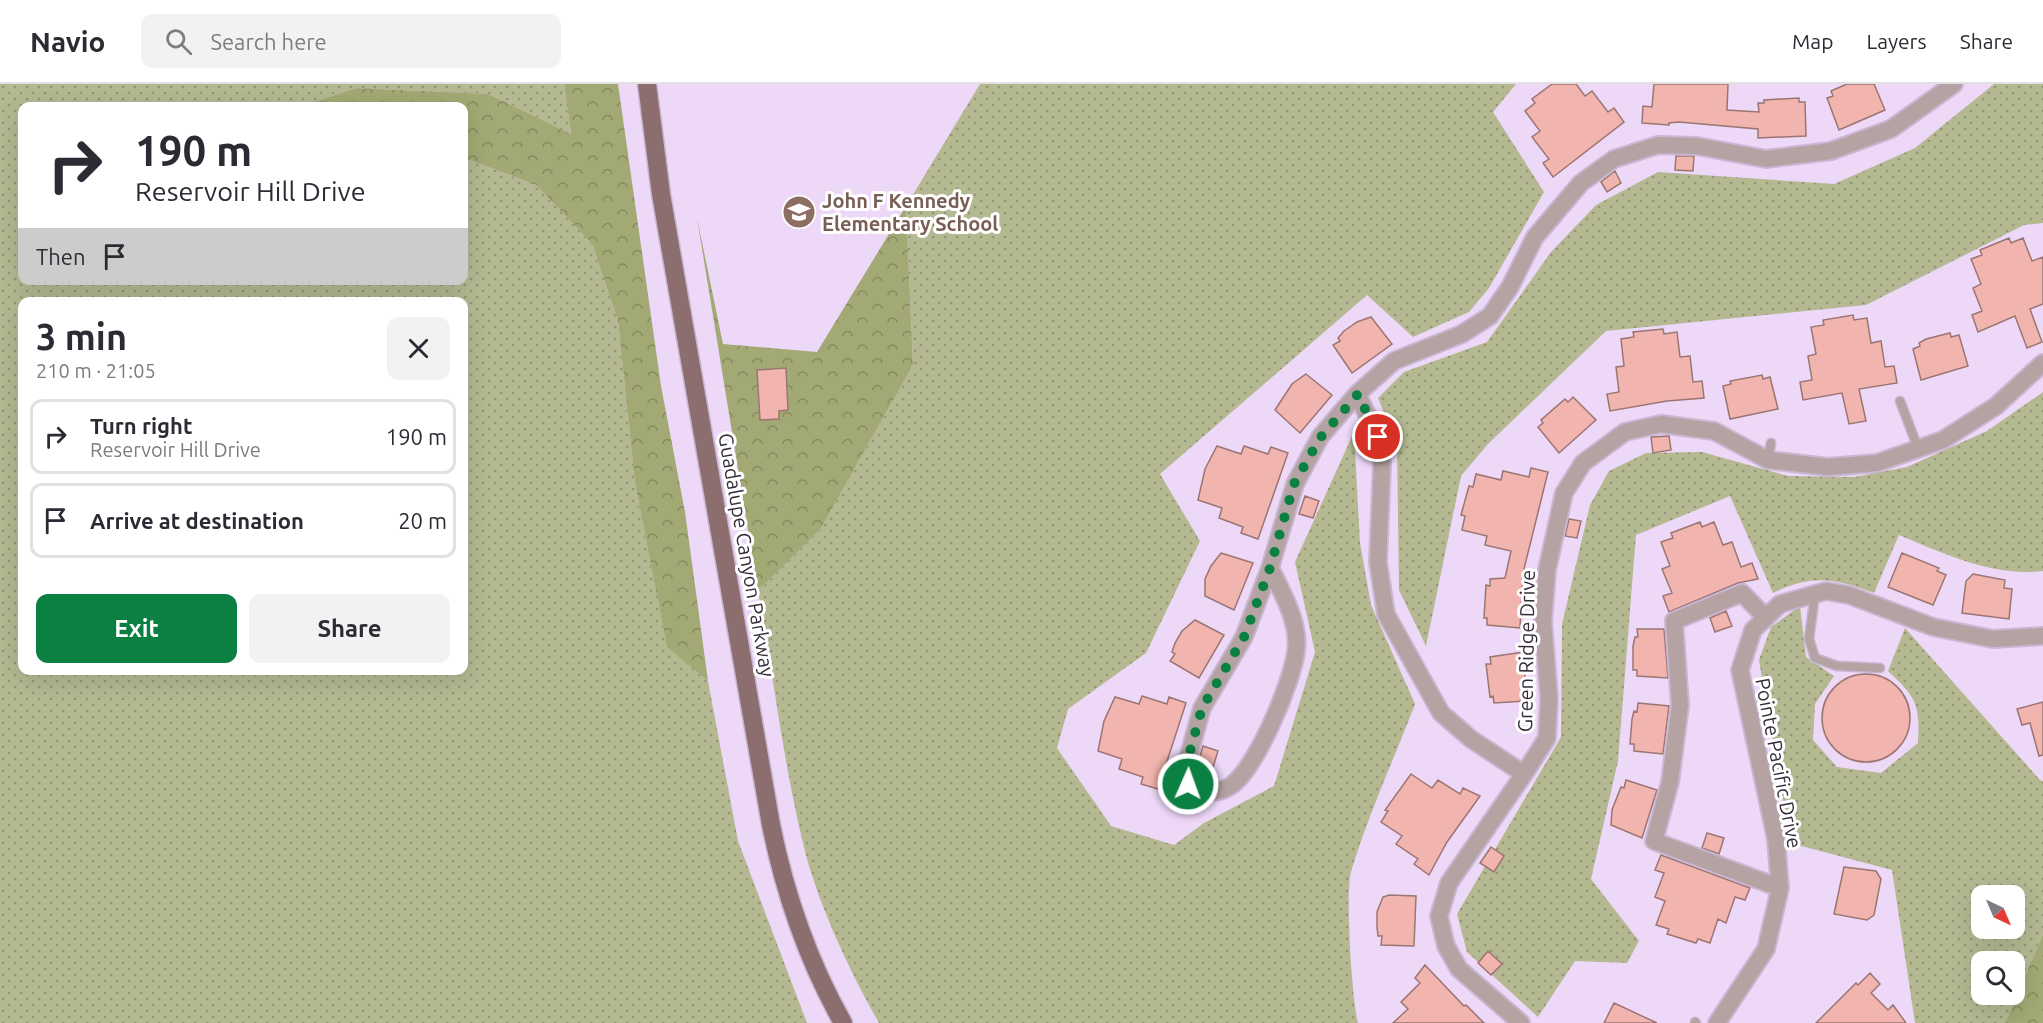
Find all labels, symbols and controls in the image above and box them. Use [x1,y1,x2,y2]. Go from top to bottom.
search box [141,14,561,68]
icon: search [162,25,195,58]
text: Navio [30,26,105,57]
text: Search here [210,29,327,54]
text: Map [1792,29,1833,53]
text: Layers [1866,29,1927,53]
text: Share [1960,29,2013,53]
icon: right [36,126,114,204]
text: 190 m [135,127,252,174]
text: Reservoir Hill Drive [135,176,366,206]
place label: John F Kennedy Elementary School [822,189,998,235]
school or university icon: John F Kennedy Elementary School [781,194,817,230]
icon: arrive [98,240,131,273]
text: Then [36,244,86,269]
text: 3 min [36,316,127,357]
button: close [387,317,450,380]
text: 210 m · 21:05 [36,359,156,382]
pin [1352,411,1403,462]
text: Turn right [90,413,192,438]
icon: right [39,420,72,453]
icon: arrive [1361,420,1394,453]
text: 190 m [386,424,447,449]
street label: Guadalupe Canyon Parkway [714,431,780,679]
text: Reservoir Hill Drive [90,438,261,461]
icon: arrive [39,504,72,537]
text: Arrive at destination [90,508,304,533]
text: 20 m [398,508,447,533]
street label: Green Ridge Drive [1513,570,1539,732]
button: Exit [36,594,237,663]
button: Share [249,594,450,663]
street label: Pointe Pacific Drive [1751,676,1807,850]
position arrow [1156,752,1220,816]
north arrow [1971,885,2025,939]
map controls [1971,885,2025,1005]
button: search [1971,951,2025,1005]

